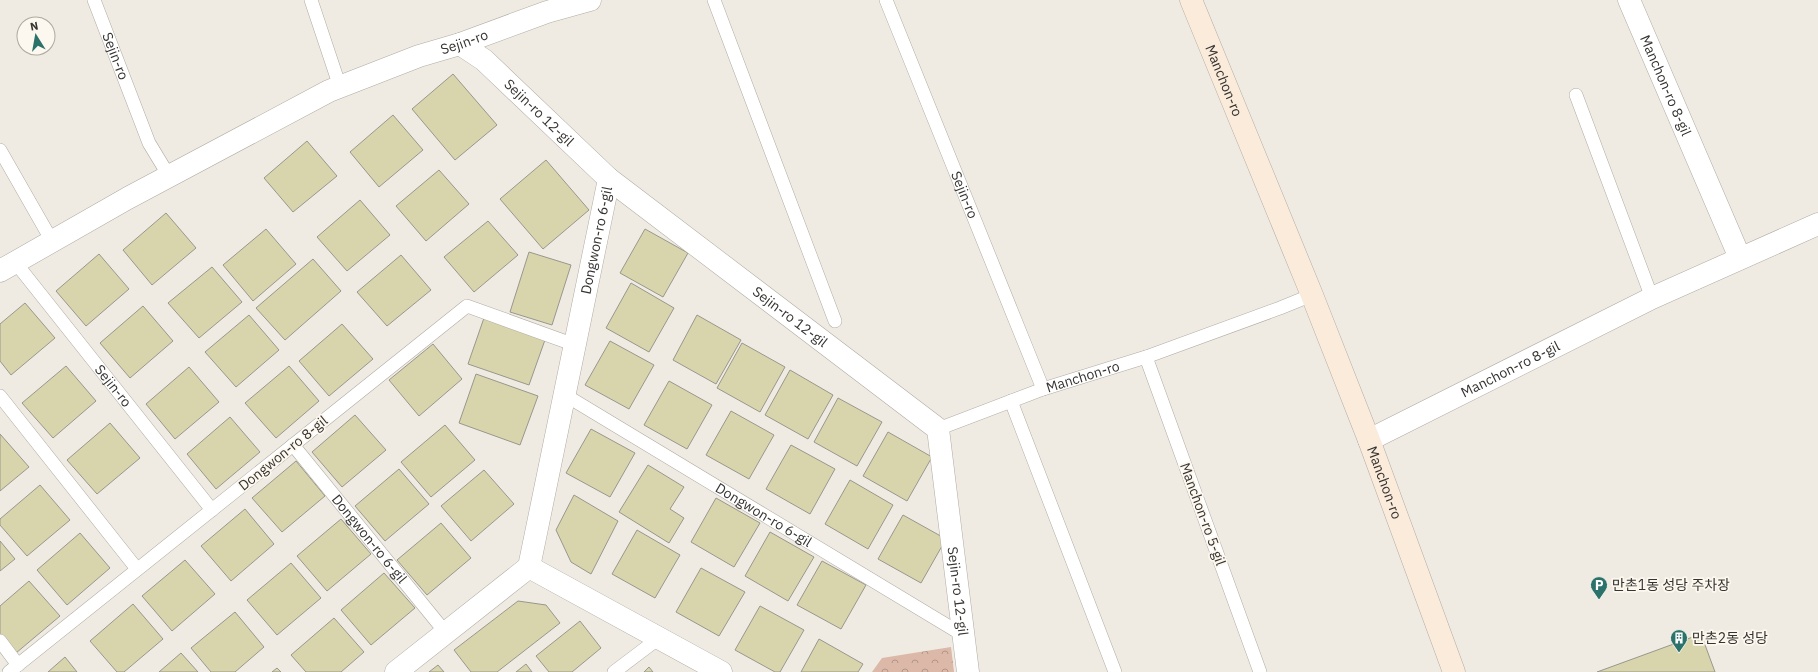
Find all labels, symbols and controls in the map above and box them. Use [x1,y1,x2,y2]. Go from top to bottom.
north arrow [16,16,56,56]
text: N [29,19,39,34]
street label: Sejin-ro [438,25,491,58]
street label: Sejin-ro [98,30,133,82]
street label: Manchon-ro 8-gil [1636,32,1695,139]
street label: Manchon-ro [1201,42,1247,119]
street label: Sejin-ro 12-gil [500,75,578,150]
street label: Sejin-ro [947,169,982,221]
street label: Dongwon-ro 6-gil [576,185,616,296]
street label: Sejin-ro 12-gil [749,282,832,351]
street label: Manchon-ro 8-gil [1458,337,1563,401]
street label: Manchon-ro [1044,357,1122,397]
street label: Sejin-ro [91,361,136,411]
street label: Dongwon-ro 8-gil [235,411,331,494]
street label: Manchon-ro [1363,444,1406,522]
street label: Manchon-ro 5-gil [1176,460,1230,568]
street label: Dongwon-ro 6-gil [712,479,815,551]
street label: Dongwon-ro 6-gil [328,491,411,587]
street label: Sejin-ro 12-gil [944,545,972,637]
parking icon: 만촌1동 성당 주차장 [1589,575,1609,600]
place label: 만촌1동 성당 주차장 [1612,576,1730,594]
building icon: 만촌2동 성당 [1669,628,1689,653]
place label: 만촌2동 성당 [1692,629,1768,647]

